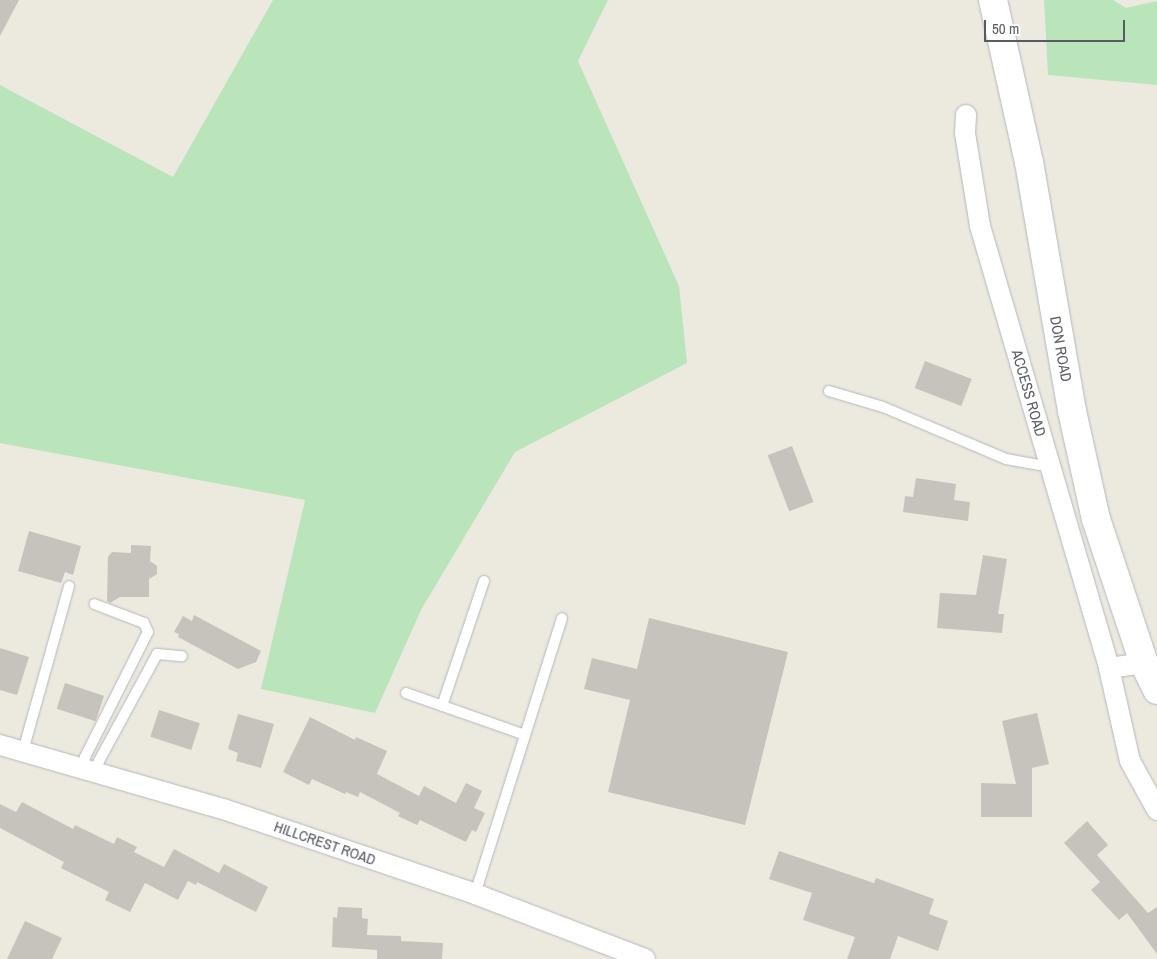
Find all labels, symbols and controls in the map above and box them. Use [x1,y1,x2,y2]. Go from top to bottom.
scale bar [987,10,1128,42]
text: 50 m [992,18,1019,39]
street label: DON ROAD [1046,315,1076,383]
street label: ACCESS ROAD [1008,347,1050,439]
street label: HILLCREST ROAD [272,817,378,869]

